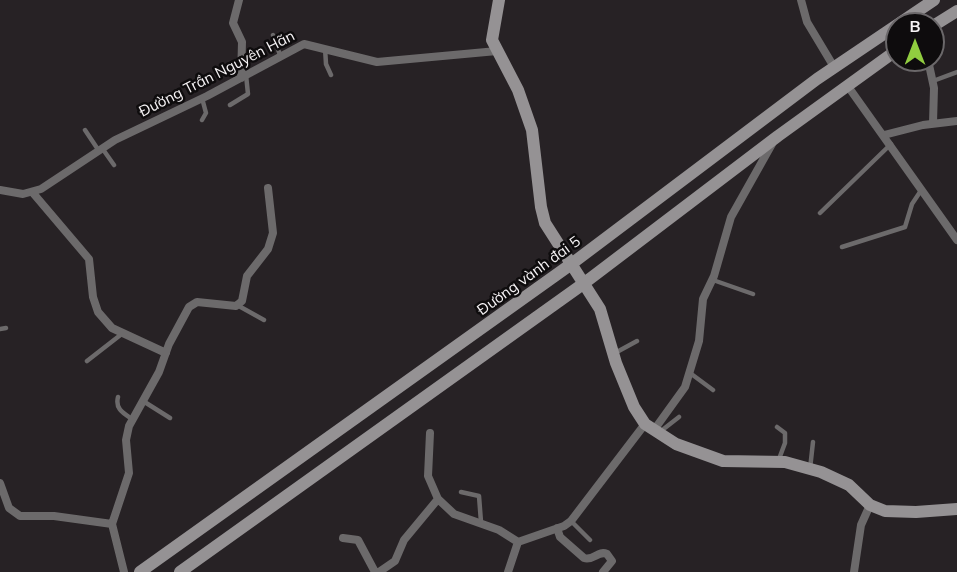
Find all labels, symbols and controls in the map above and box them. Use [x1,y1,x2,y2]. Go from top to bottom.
north arrow [885,12,945,72]
text: B [909,16,921,36]
street label: Đường Trần Nguyên Hãn [136,27,298,121]
street label: Đường vành đai 5 [474,233,584,319]

